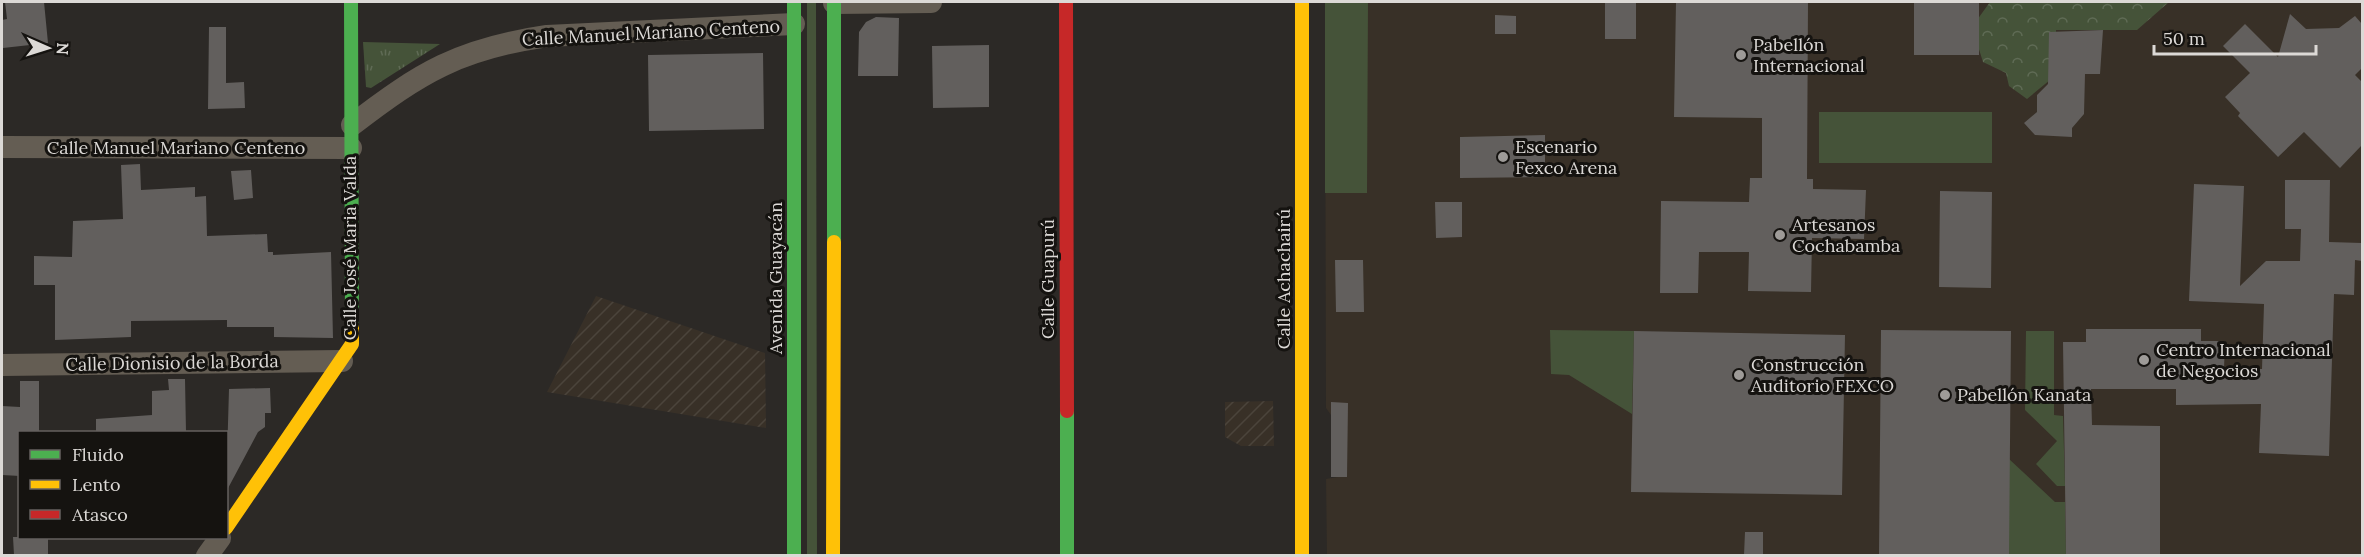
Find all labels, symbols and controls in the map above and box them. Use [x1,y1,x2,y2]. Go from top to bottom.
street label: Calle Manuel Mariano Centeno [521,14,781,51]
north arrow [18,18,78,78]
scale bar [2154,18,2316,56]
text: 50 m [2163,27,2205,50]
place label: Pabellón Internacional [1753,33,1865,77]
text: N [53,42,73,55]
marker: Pabellón Internacional [1734,48,1748,62]
place label: Escenario Fexco Arena [1515,135,1617,179]
street label: Calle Manuel Mariano Centeno [47,136,305,159]
marker: Escenario Fexco Arena [1496,150,1510,164]
street label: Calle José Maria Valda [338,156,361,340]
street label: Avenida Guayacán [764,202,787,355]
street label: Calle Achachairú [1272,209,1295,349]
place label: Artesanos Cochabamba [1791,213,1900,257]
street label: Calle Guapurú [1036,219,1059,339]
marker: Artesanos Cochabamba [1773,228,1787,242]
place label: Centro Internacional de Negocios [2156,338,2331,382]
street label: Calle Dionisio de la Borda [65,349,279,376]
place label: Construcción Auditorio FEXCO [1750,353,1894,397]
marker: Centro Internacional de Negocios [2137,353,2151,367]
marker: Construcción Auditorio FEXCO [1732,368,1746,382]
place label: Pabellón Kanata [1957,383,2091,406]
marker: Pabellón Kanata [1938,388,1952,402]
legend [18,431,228,539]
text: Fluido [72,443,124,466]
text: Lento [72,473,120,496]
text: Atasco [71,503,128,526]

